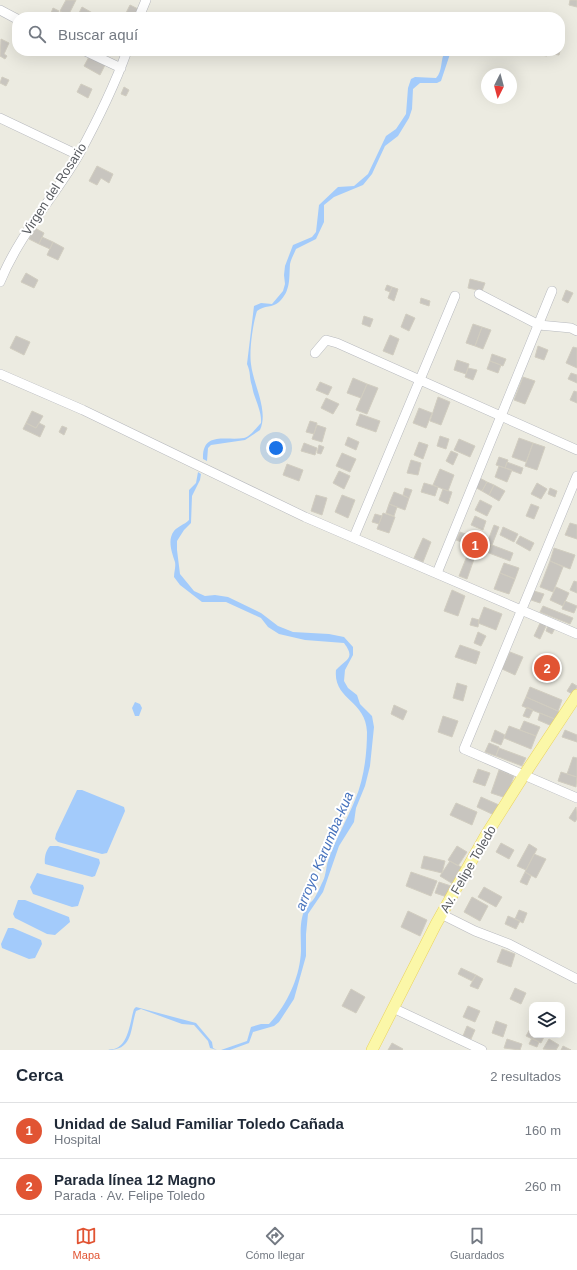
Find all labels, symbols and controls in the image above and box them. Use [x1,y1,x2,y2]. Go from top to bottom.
search box [12,12,565,56]
icon: search [26,23,48,45]
text: Buscar aquí [58,26,138,43]
north arrow [481,68,517,104]
street label: Virgen del Rosario [19,140,89,238]
your location [266,438,286,458]
pin: 1 [462,530,488,560]
pin: 2 [534,653,560,683]
water label: arroyo Karumba-kua [292,789,356,913]
street label: Av. Felipe Toledo [437,823,499,915]
map controls [529,1002,565,1038]
button: layers [529,1002,565,1038]
text: Cerca [16,1066,63,1085]
text: 2 resultados [490,1069,561,1084]
text: Unidad de Salud Familiar Toledo Cañada [54,1115,344,1132]
text: 1 [25,1123,33,1138]
text: 160 m [525,1123,561,1138]
text: Hospital [54,1132,101,1147]
text: Parada línea 12 Magno [54,1171,216,1188]
text: 2 [25,1179,33,1194]
text: 260 m [525,1179,561,1194]
text: Parada · Av. Felipe Toledo [54,1188,205,1203]
tab: Mapa [73,1225,100,1261]
tab: Cómo llegar [245,1225,305,1261]
tab: Guardados [450,1225,504,1261]

